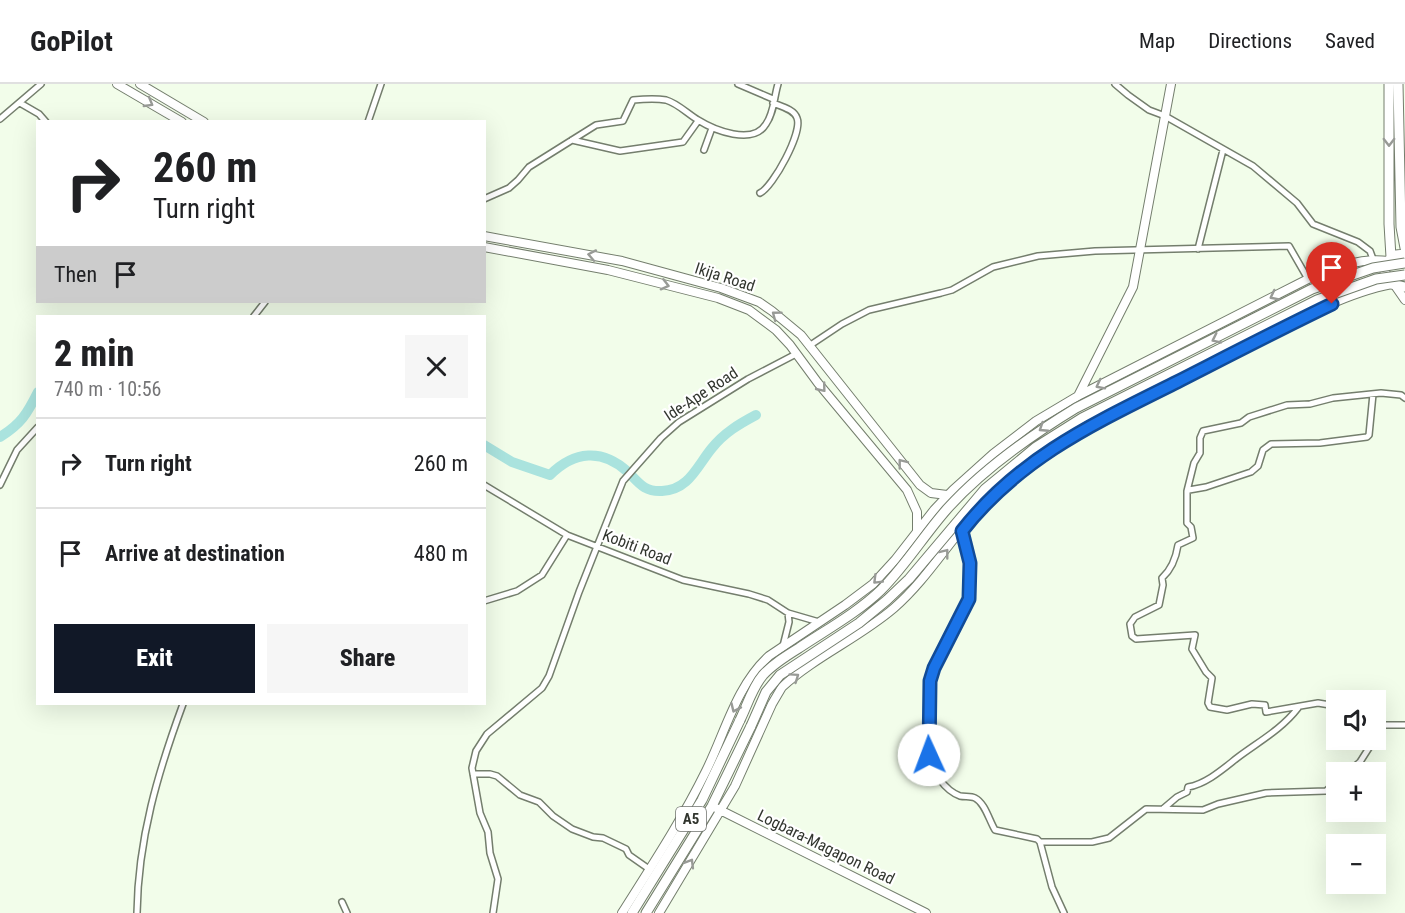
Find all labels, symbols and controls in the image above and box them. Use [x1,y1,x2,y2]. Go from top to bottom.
text: GoPilot [30,25,113,58]
text: Map [1139,29,1175,53]
text: Directions [1208,29,1292,53]
text: Saved [1325,29,1375,53]
one-way arrow [143,96,153,107]
one-way arrow [1383,138,1395,147]
text: 260 m [153,143,258,192]
icon: right [54,144,132,222]
text: Turn right [153,193,255,225]
pin [1306,242,1357,304]
one-way arrow [588,249,598,262]
icon: arrive [1315,251,1348,284]
icon: arrive [109,258,142,291]
street label: Ikija Road [693,258,757,296]
text: Then [54,262,97,287]
one-way arrow [660,277,670,290]
one-way arrow [1270,289,1281,300]
one-way arrow [772,311,783,322]
one-way arrow [1211,332,1222,343]
text: 2 min [54,333,134,375]
button: close [405,335,468,398]
street label: Ide-Ape Road [661,363,741,425]
text: 740 m · 10:56 [54,377,161,401]
one-way arrow [1096,377,1107,389]
one-way arrow [814,381,825,392]
one-way arrow [1038,421,1049,432]
icon: right [54,447,87,480]
text: Turn right [105,451,192,476]
text: 260 m [414,451,468,476]
one-way arrow [899,459,910,470]
street label: Kobiti Road [600,525,674,569]
icon: arrive [54,537,87,570]
text: Arrive at destination [105,541,285,566]
text: 480 m [414,541,468,566]
one-way arrow [937,549,948,560]
one-way arrow [873,572,884,583]
button: Exit [54,624,255,693]
button: Share [267,624,468,693]
one-way arrow [789,673,800,684]
map controls [1326,690,1386,894]
button: sound [1326,690,1386,750]
one-way arrow [730,701,742,712]
position arrow [897,723,961,787]
button: + [1326,762,1386,822]
street label: Logbara-Magapon Road [754,806,898,888]
road number: A5 [676,807,706,831]
button: − [1326,834,1386,894]
one-way arrow [682,859,694,869]

